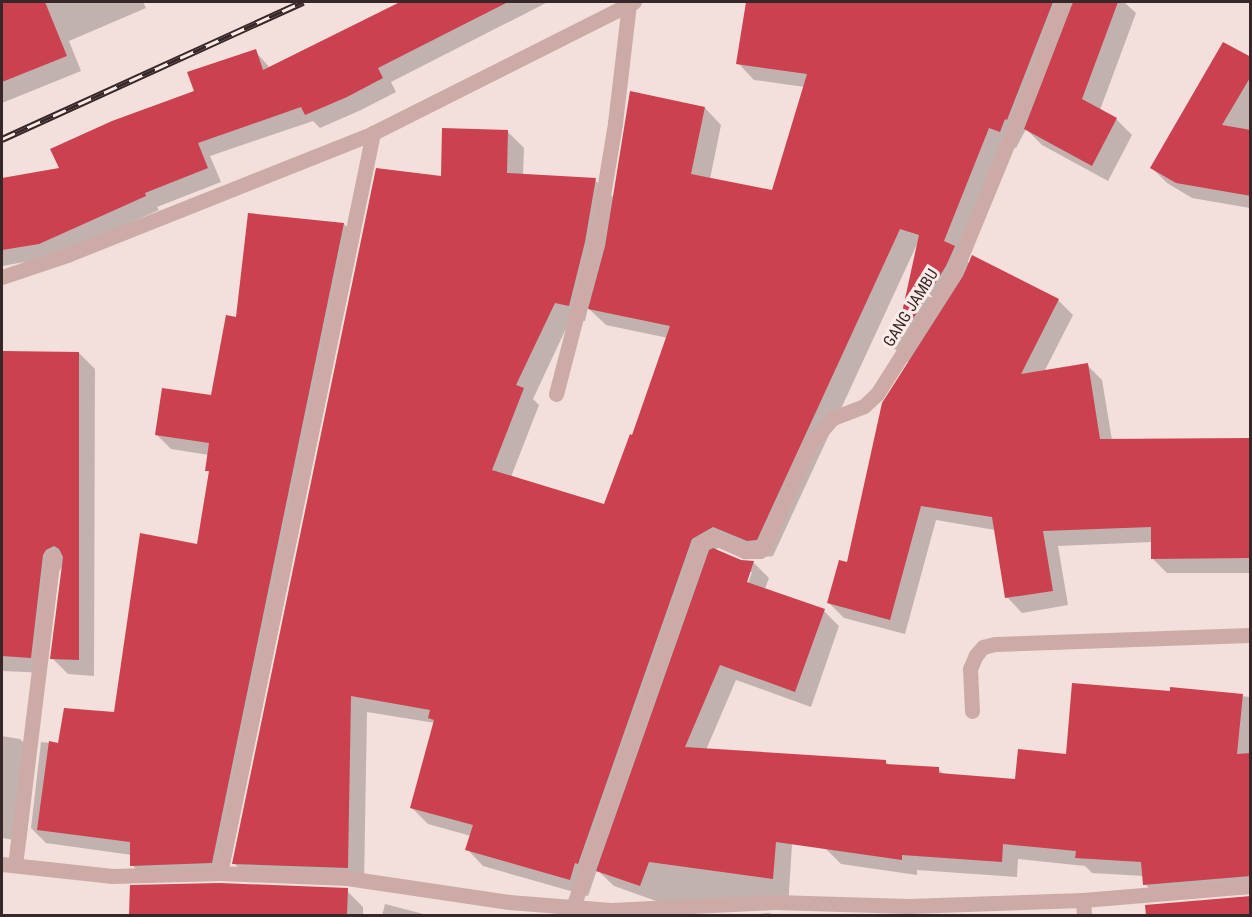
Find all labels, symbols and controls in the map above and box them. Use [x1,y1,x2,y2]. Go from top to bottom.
street label: GANG JAMBU [879,265,943,351]

